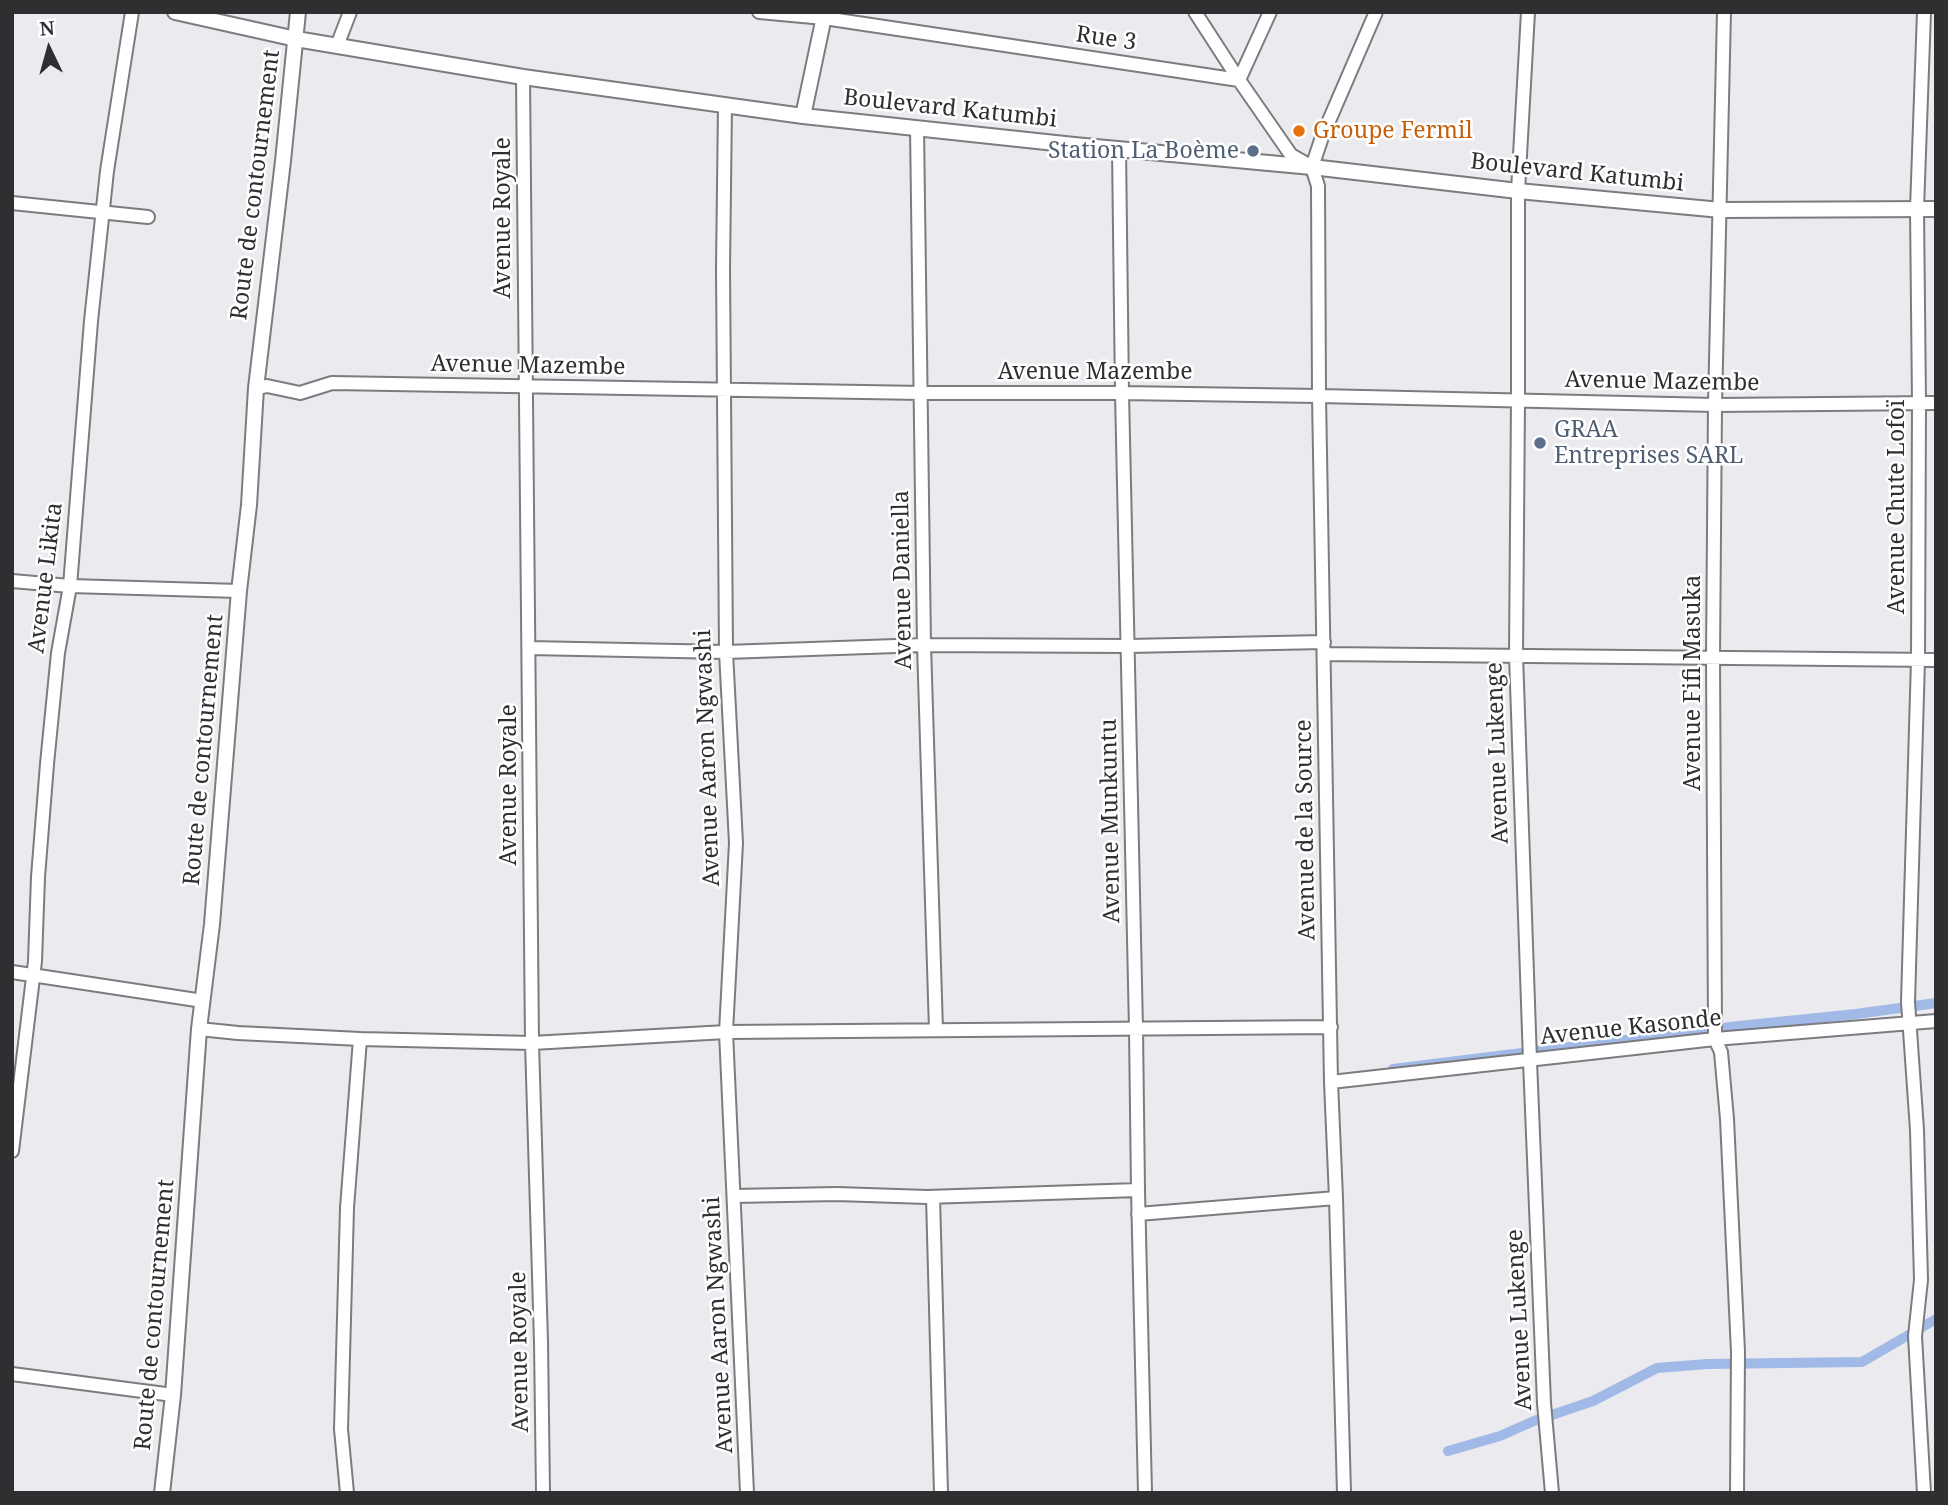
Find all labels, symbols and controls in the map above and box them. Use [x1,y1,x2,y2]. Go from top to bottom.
north arrow [14,14,84,84]
text: N [39,14,56,42]
street label: Rue 3 [1074,21,1138,57]
street label: Route de contournement [226,48,286,322]
street label: Boulevard Katumbi [842,84,1058,134]
place label: Groupe Fermil [1313,117,1473,145]
marker: Groupe Fermil [1291,123,1307,139]
street label: Avenue Royale [489,137,517,299]
place label: Station La Boème [1048,137,1239,165]
marker: Station La Boème [1245,143,1261,159]
street label: Boulevard Katumbi [1469,148,1685,198]
street label: Avenue Mazembe [430,351,626,381]
street label: Avenue Mazembe [998,358,1192,386]
street label: Avenue Mazembe [1564,367,1760,397]
street label: Avenue Chute Lofoï [1883,400,1911,614]
place label: GRAA Entreprises SARL [1554,416,1743,470]
marker: GRAA Entreprises SARL [1532,435,1548,451]
street label: Avenue Daniella [888,490,918,670]
street label: Avenue Likita [23,501,69,655]
street label: Avenue Fifi Masuka [1679,575,1707,791]
street label: Route de contournement [178,613,230,887]
street label: Avenue Aaron Ngwashi [690,629,726,887]
street label: Avenue Lukenge [1481,662,1515,844]
street label: Avenue Royale [495,704,523,866]
street label: Avenue Munkuntu [1095,718,1127,924]
street label: Avenue de la Source [1290,719,1322,941]
street label: Avenue Kasonde [1539,1005,1723,1051]
street label: Route de contournement [129,1178,181,1452]
street label: Avenue Aaron Ngwashi [698,1196,740,1454]
street label: Avenue Lukenge [1501,1228,1539,1412]
street label: Avenue Royale [505,1271,535,1433]

